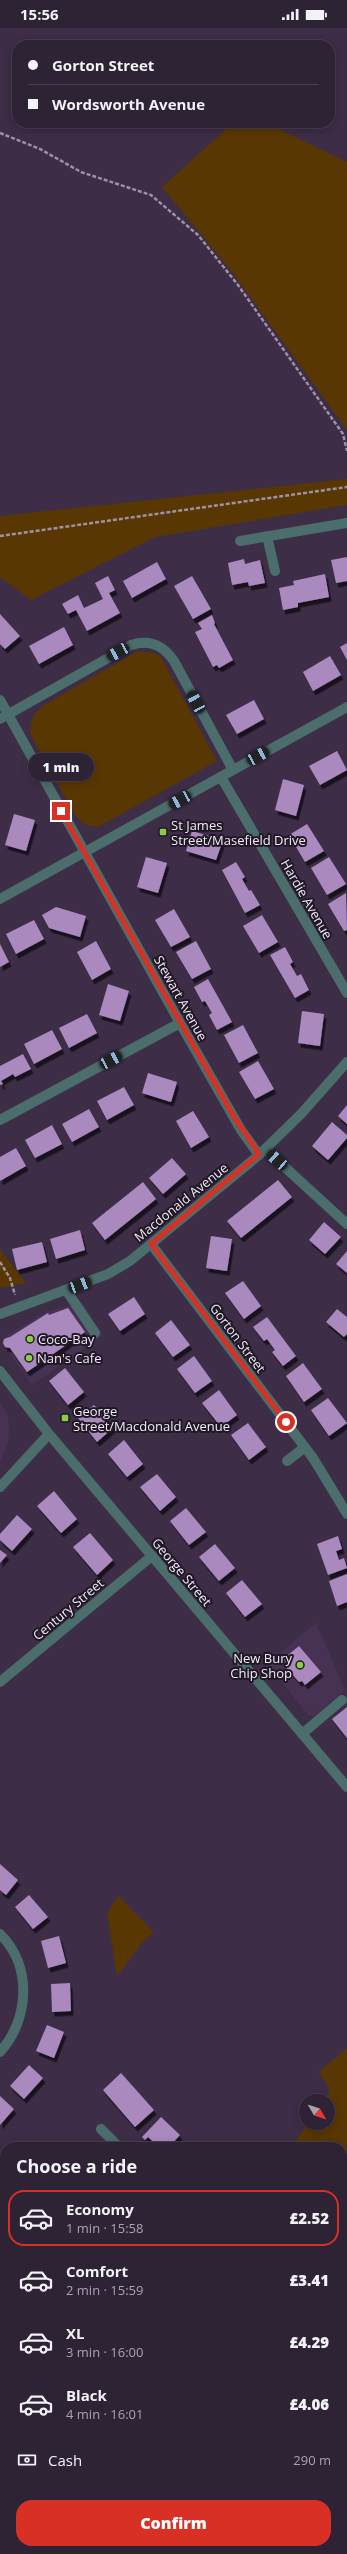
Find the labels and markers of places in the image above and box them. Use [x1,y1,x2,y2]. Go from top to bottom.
place label: St James Street/Masefield Drive [171,816,306,849]
marker: St James Street/Masefield Drive [158,827,168,837]
place label: Coco-Bay [38,1330,95,1348]
marker: Coco-Bay [25,1334,35,1344]
place label: Nan's Cafe [37,1349,102,1367]
marker: Nan's Cafe [24,1353,34,1363]
place label: George Street/Macdonald Avenue [73,1402,230,1435]
marker: George Street/Macdonald Avenue [60,1413,70,1423]
place label: New Bury Chip Shop [230,1649,292,1682]
marker: New Bury Chip Shop [295,1660,305,1670]

